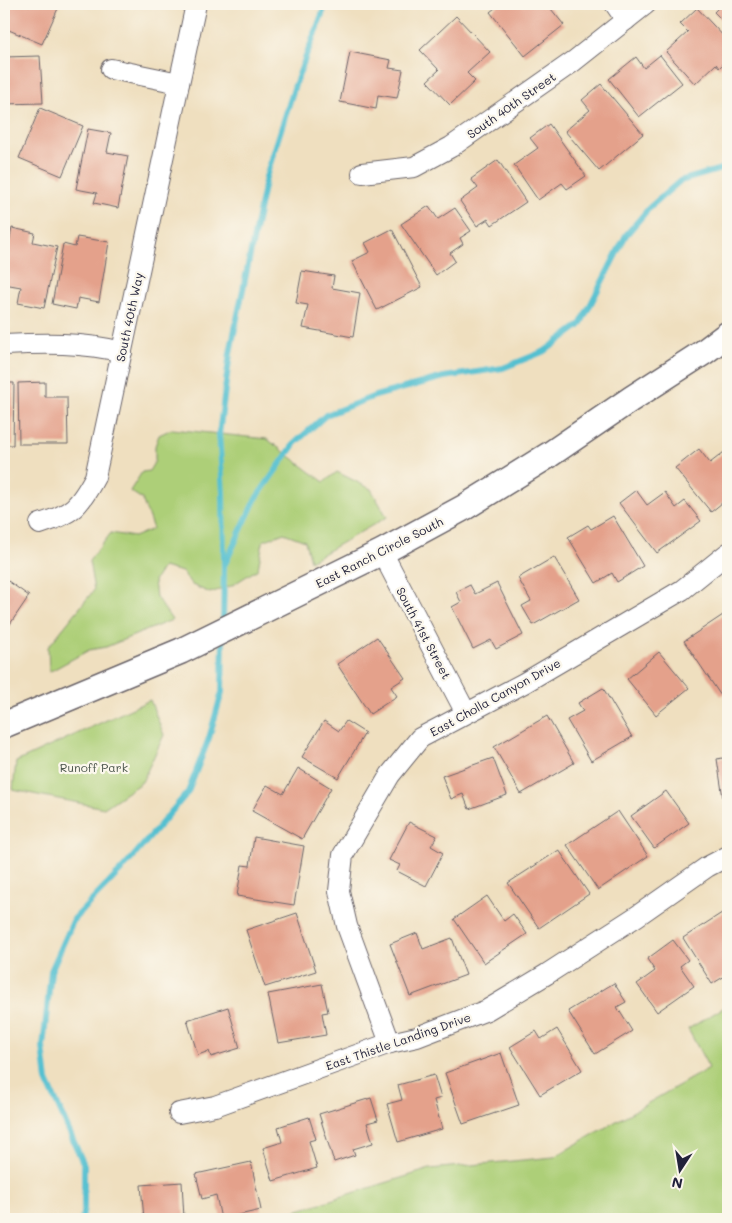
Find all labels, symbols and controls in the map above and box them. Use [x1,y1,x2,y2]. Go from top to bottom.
street label: South 40th Street [463,68,559,142]
street label: South 40th Way [112,271,146,363]
street label: East Ranch Circle South [313,513,446,591]
street label: South 41st Street [393,584,455,682]
street label: East Cholla Canyon Drive [427,654,563,740]
park label: Runoff Park [60,759,128,775]
street label: East Thistle Landing Drive [323,1009,473,1073]
north arrow [654,1146,704,1196]
text: N [670,1173,684,1194]

